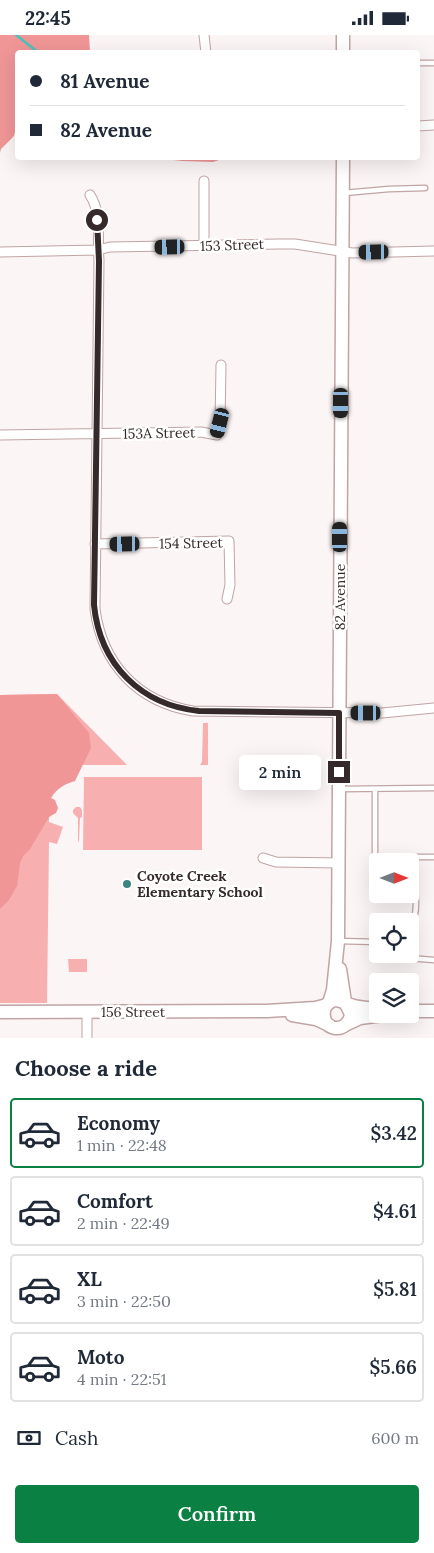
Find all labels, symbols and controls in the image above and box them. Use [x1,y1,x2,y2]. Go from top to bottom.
text: 22:45 [25,6,71,30]
text: 81 Avenue [60,69,150,93]
text: 82 Avenue [60,118,152,142]
route start [86,209,108,231]
street label: 153 Street [200,235,265,255]
car [154,239,185,255]
car [358,244,389,260]
car [333,388,348,418]
car [209,407,230,439]
street label: 153A Street [123,423,196,443]
car [332,522,347,552]
street label: 154 Street [159,533,224,553]
car [109,536,140,552]
street label: 82 Avenue [331,563,349,630]
car [351,706,381,721]
callout: 2 min [239,755,322,789]
route end [328,761,350,783]
text: 2 min [259,762,301,782]
north arrow [369,853,419,903]
map controls [369,853,419,1023]
place label: Coyote Creek Elementary School [137,867,263,901]
marker: Coyote Creek Elementary School [121,878,133,890]
button: locate [369,913,419,963]
button: layers [369,973,419,1023]
street label: 156 Street [101,1003,166,1021]
text: Choose a ride [15,1054,157,1082]
icon: car [17,1111,62,1156]
text: Economy [77,1111,160,1135]
text: $3.42 [371,1121,417,1145]
text: 1 min · 22:48 [77,1135,167,1155]
icon: car [17,1189,62,1234]
text: Comfort [77,1189,153,1213]
text: $4.61 [373,1199,417,1223]
text: 2 min · 22:49 [77,1213,170,1233]
icon: car [17,1267,62,1312]
text: XL [77,1267,102,1291]
text: $5.81 [373,1277,417,1301]
text: 3 min · 22:50 [77,1291,171,1311]
icon: car [17,1345,62,1390]
text: Moto [77,1345,124,1369]
text: $5.66 [370,1355,417,1379]
text: 4 min · 22:51 [77,1369,167,1389]
icon: cash [15,1424,43,1452]
text: Cash [55,1426,98,1450]
text: 600 m [371,1428,419,1448]
button: Confirm [15,1485,419,1543]

